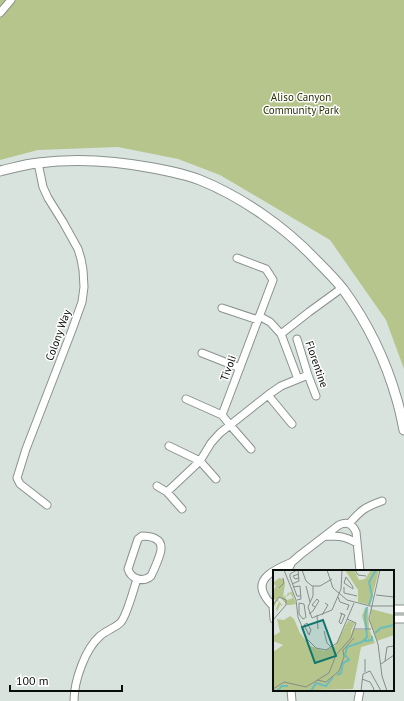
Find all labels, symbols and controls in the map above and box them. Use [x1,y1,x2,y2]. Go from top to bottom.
park label: Aliso Canyon Community Park [263,90,340,117]
street label: Colony Way [42,307,74,363]
street label: Florentine [302,339,332,390]
street label: Tivoli [217,353,239,383]
inset map [273,570,394,691]
scale bar [10,667,122,693]
text: 100 m [16,673,49,688]

